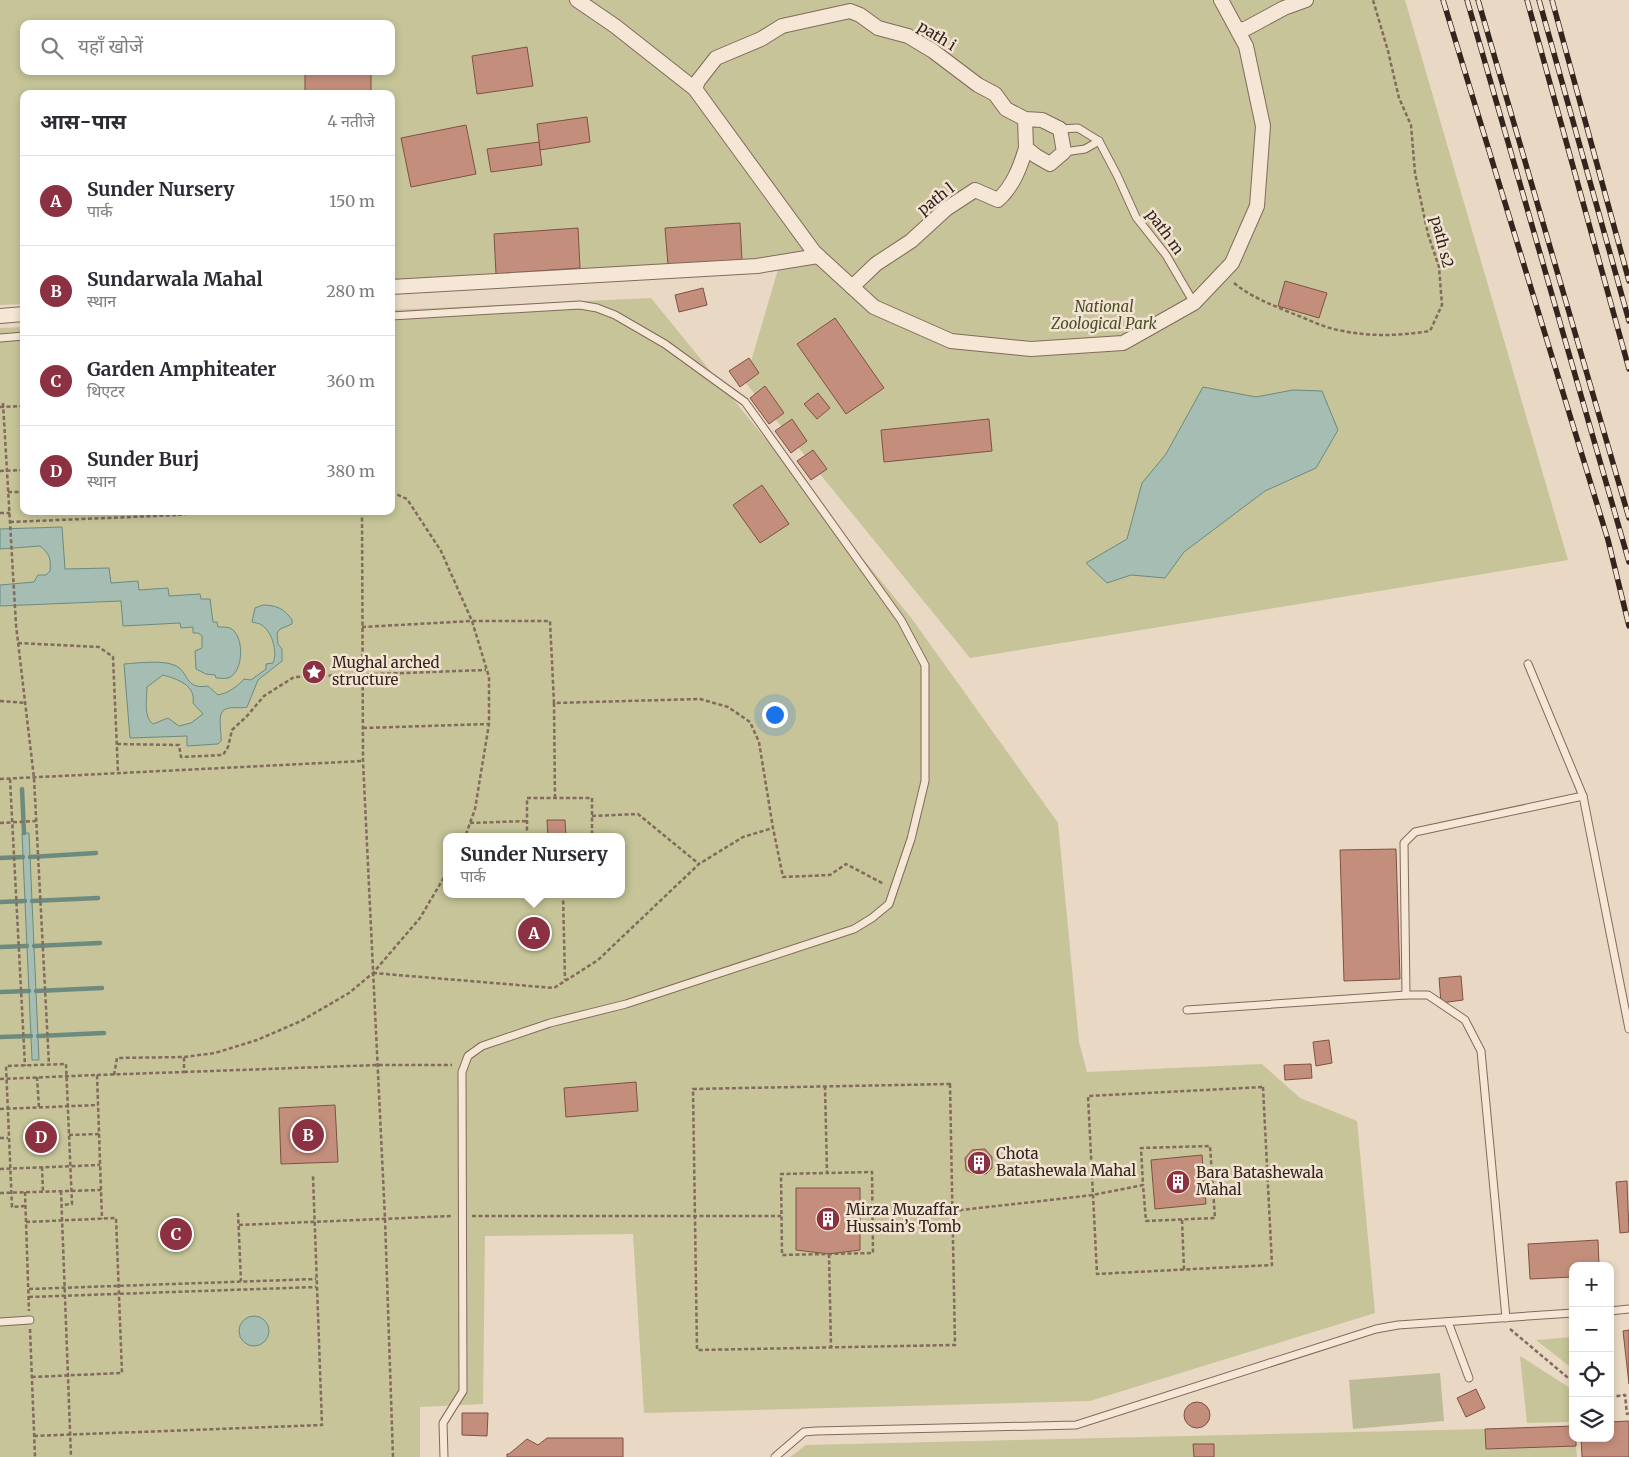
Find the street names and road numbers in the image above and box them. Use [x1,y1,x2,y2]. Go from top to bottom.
street label: path i [915,17,960,55]
street label: path l [914,178,958,219]
street label: path m [1143,205,1188,258]
street label: path s2 [1427,214,1458,270]

